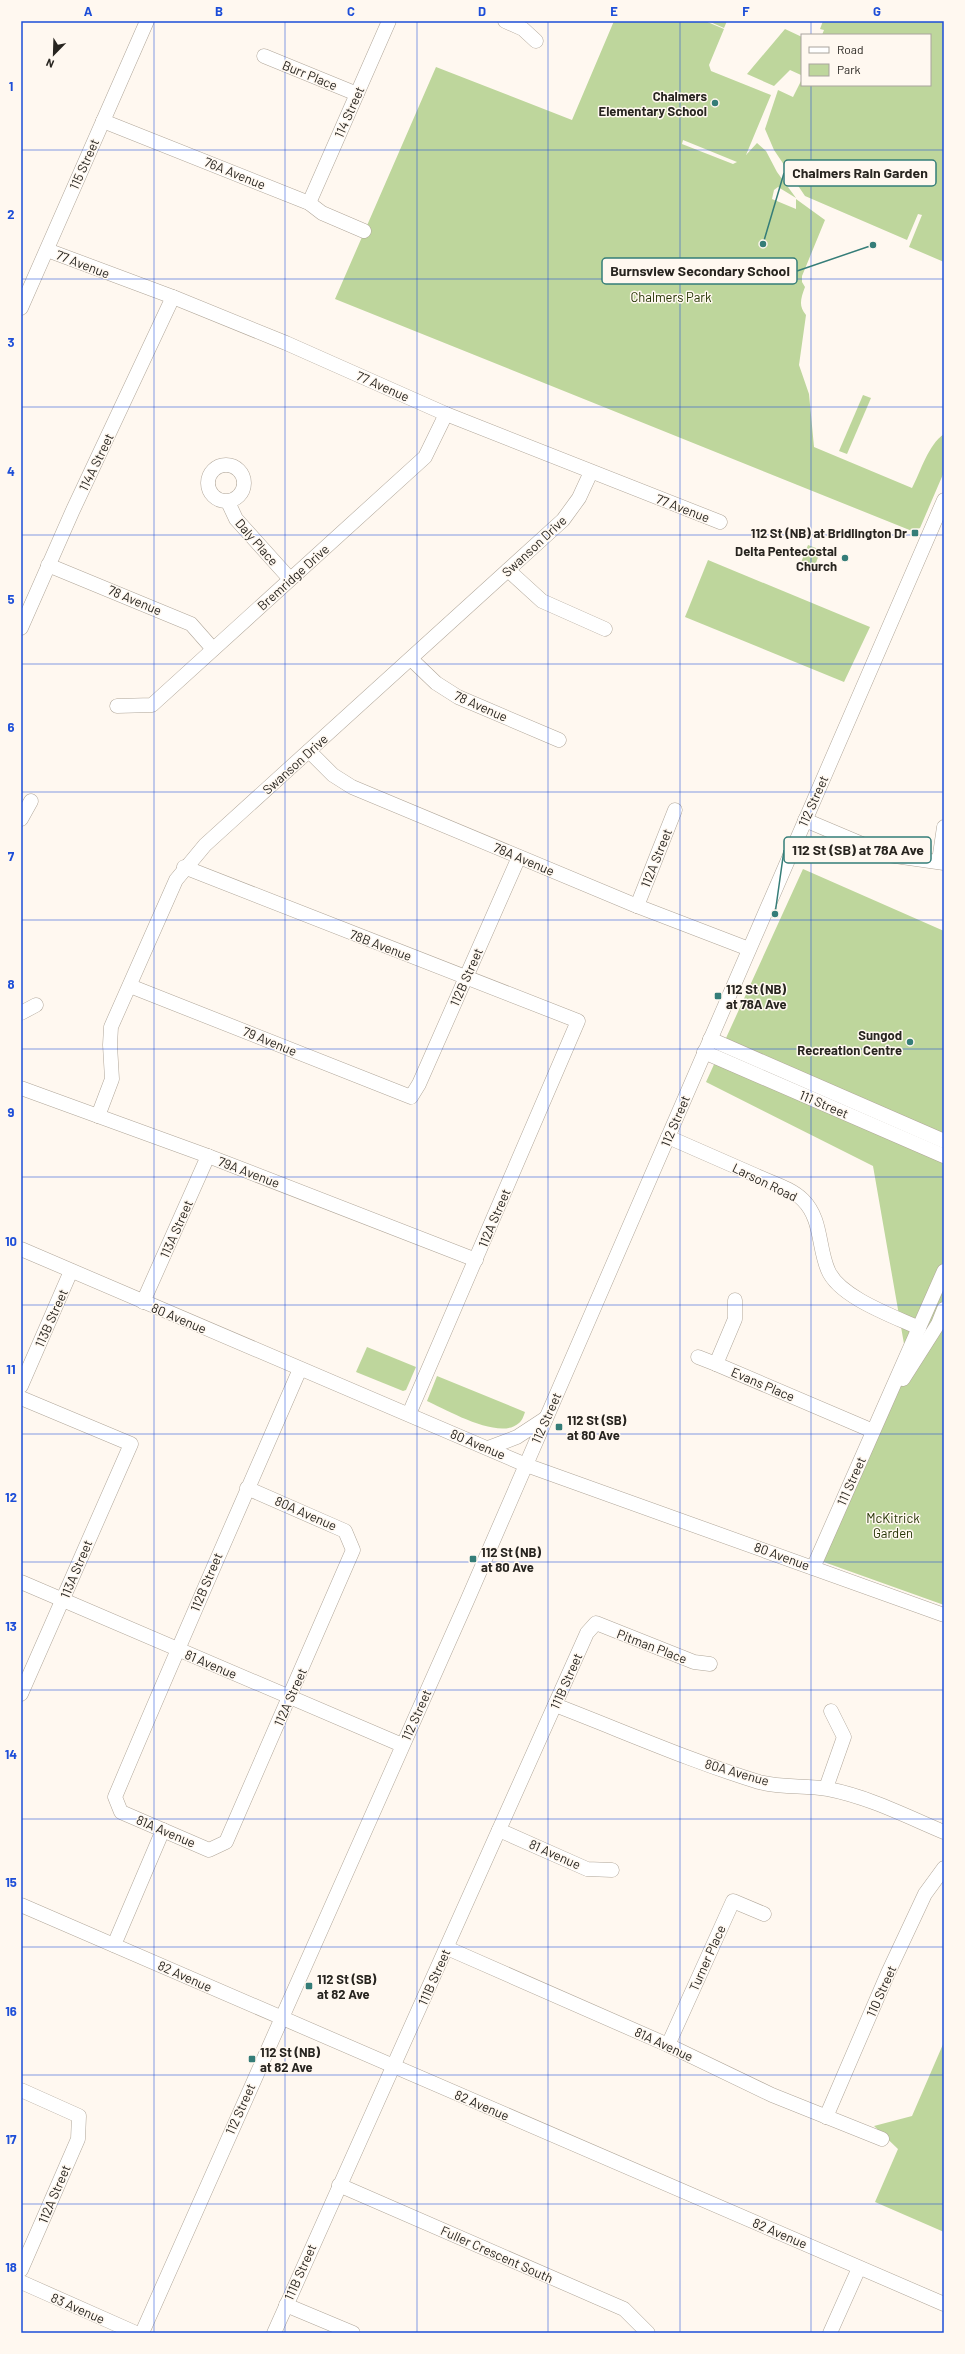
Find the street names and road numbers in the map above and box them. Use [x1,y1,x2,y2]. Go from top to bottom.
street label: Burr Place [280,57,340,93]
street label: 114 Street [331,84,367,140]
street label: 115 Street [66,136,102,192]
street label: 76A Avenue [202,153,268,193]
street label: 77 Avenue [54,246,112,282]
street label: 77 Avenue [354,367,412,405]
street label: 114A Street [75,430,117,494]
street label: 77 Avenue [654,490,712,526]
street label: Swanson Drive [498,512,570,580]
street label: Daly Place [232,515,282,569]
street label: Bremridge Drive [254,541,332,613]
street label: 78 Avenue [106,582,164,618]
street label: 78 Avenue [452,687,510,725]
street label: Swanson Drive [259,730,331,798]
street label: 112 Street [795,773,831,829]
street label: 112A Street [637,826,675,890]
street label: 78A Avenue [491,839,557,879]
street label: 78B Avenue [348,926,414,964]
street label: 112B Street [446,945,486,1009]
street label: 79 Avenue [241,1023,299,1059]
street label: 111 Street [797,1087,851,1121]
street label: 112 Street [657,1093,693,1149]
street label: 79A Avenue [216,1153,282,1191]
street label: Larson Road [730,1159,800,1205]
street label: 112A Street [475,1186,513,1250]
street label: 113A Street [156,1198,196,1260]
street label: 113B Street [31,1286,71,1350]
street label: 80 Avenue [149,1299,209,1337]
street label: Evans Place [729,1363,797,1405]
street label: 112 Street [528,1390,564,1446]
street label: 80 Avenue [448,1425,508,1463]
street label: 111 Street [833,1454,869,1508]
street label: 80A Avenue [273,1492,339,1534]
street label: 113A Street [57,1537,95,1601]
street label: 80 Avenue [752,1539,812,1573]
street label: 112B Street [186,1550,226,1614]
street label: Pitman Place [615,1625,689,1667]
street label: 81 Avenue [183,1646,239,1682]
street label: 111B Street [546,1650,586,1712]
street label: 112A Street [270,1665,310,1729]
street label: 112 Street [398,1687,434,1743]
street label: 80A Avenue [703,1755,771,1789]
street label: 81A Avenue [134,1811,198,1851]
street label: 81 Avenue [527,1836,583,1872]
street label: Turner Place [685,1922,729,1994]
street label: 111B Street [414,1946,454,2008]
street label: 82 Avenue [155,1957,215,1995]
street label: 110 Street [863,1963,899,2019]
street label: 81A Avenue [632,2023,696,2065]
street label: 112 Street [222,2081,258,2137]
street label: 82 Avenue [452,2086,512,2124]
street label: 112A Street [35,2162,73,2226]
street label: 82 Avenue [750,2214,810,2252]
street label: Fuller Crescent South [438,2222,556,2286]
street label: 111B Street [280,2241,320,2303]
street label: 83 Avenue [49,2289,108,2327]

